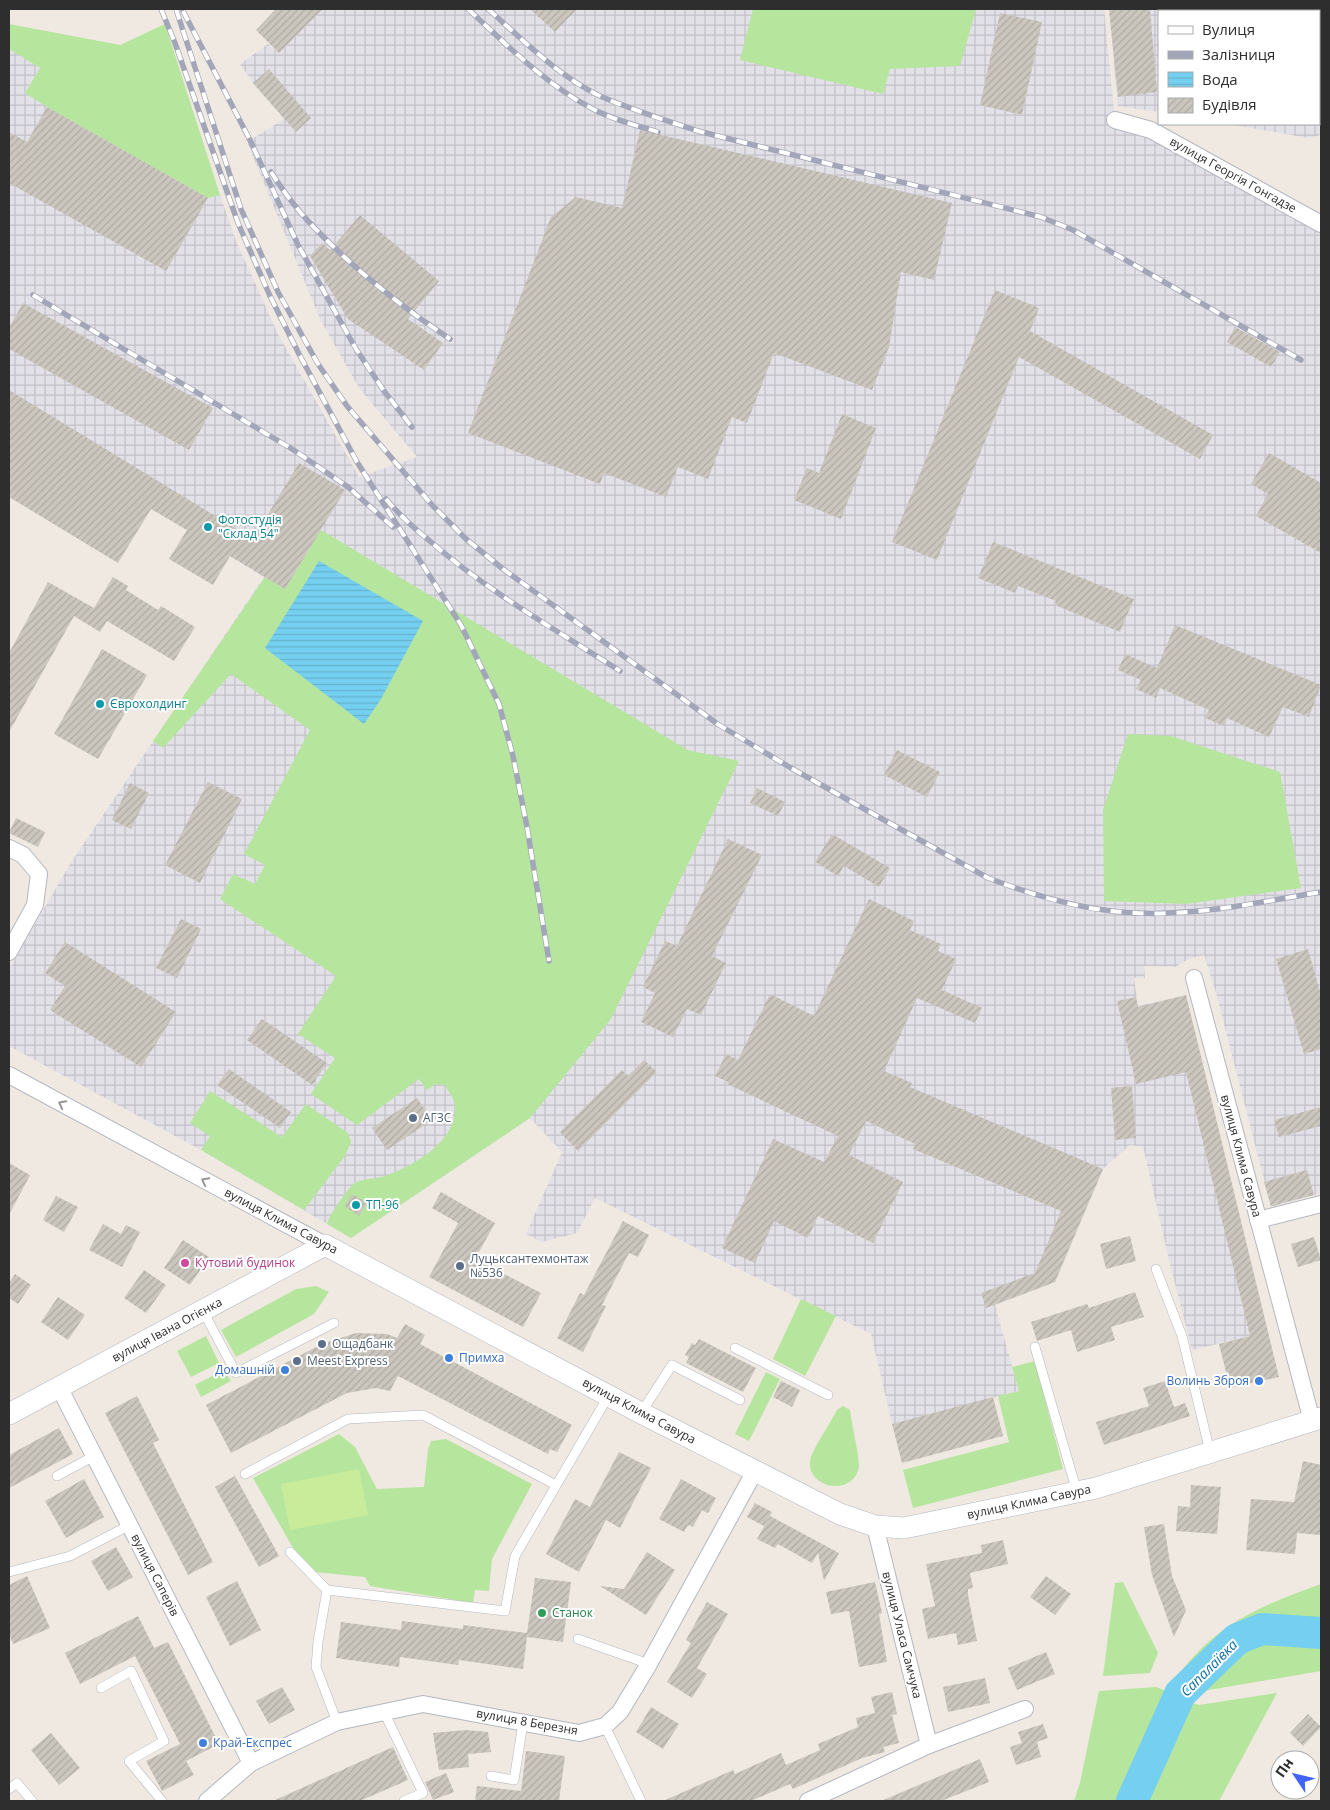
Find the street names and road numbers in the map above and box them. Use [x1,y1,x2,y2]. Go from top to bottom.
street label: вулиця Георгія Гонгадзе [1167,133,1300,217]
street label: вулиця Клима Савура [1217,1093,1266,1219]
street label: вулиця Клима Савура [222,1183,341,1258]
street label: вулиця Івана Огієнка [109,1293,225,1366]
street label: вулиця Клима Савура [580,1373,699,1448]
street label: вулиця Клима Савура [965,1480,1092,1523]
street label: вулиця Саперів [127,1531,184,1619]
street label: вулиця Уласа Самчука [878,1570,926,1700]
street label: вулиця 8 Березня [475,1704,579,1739]

